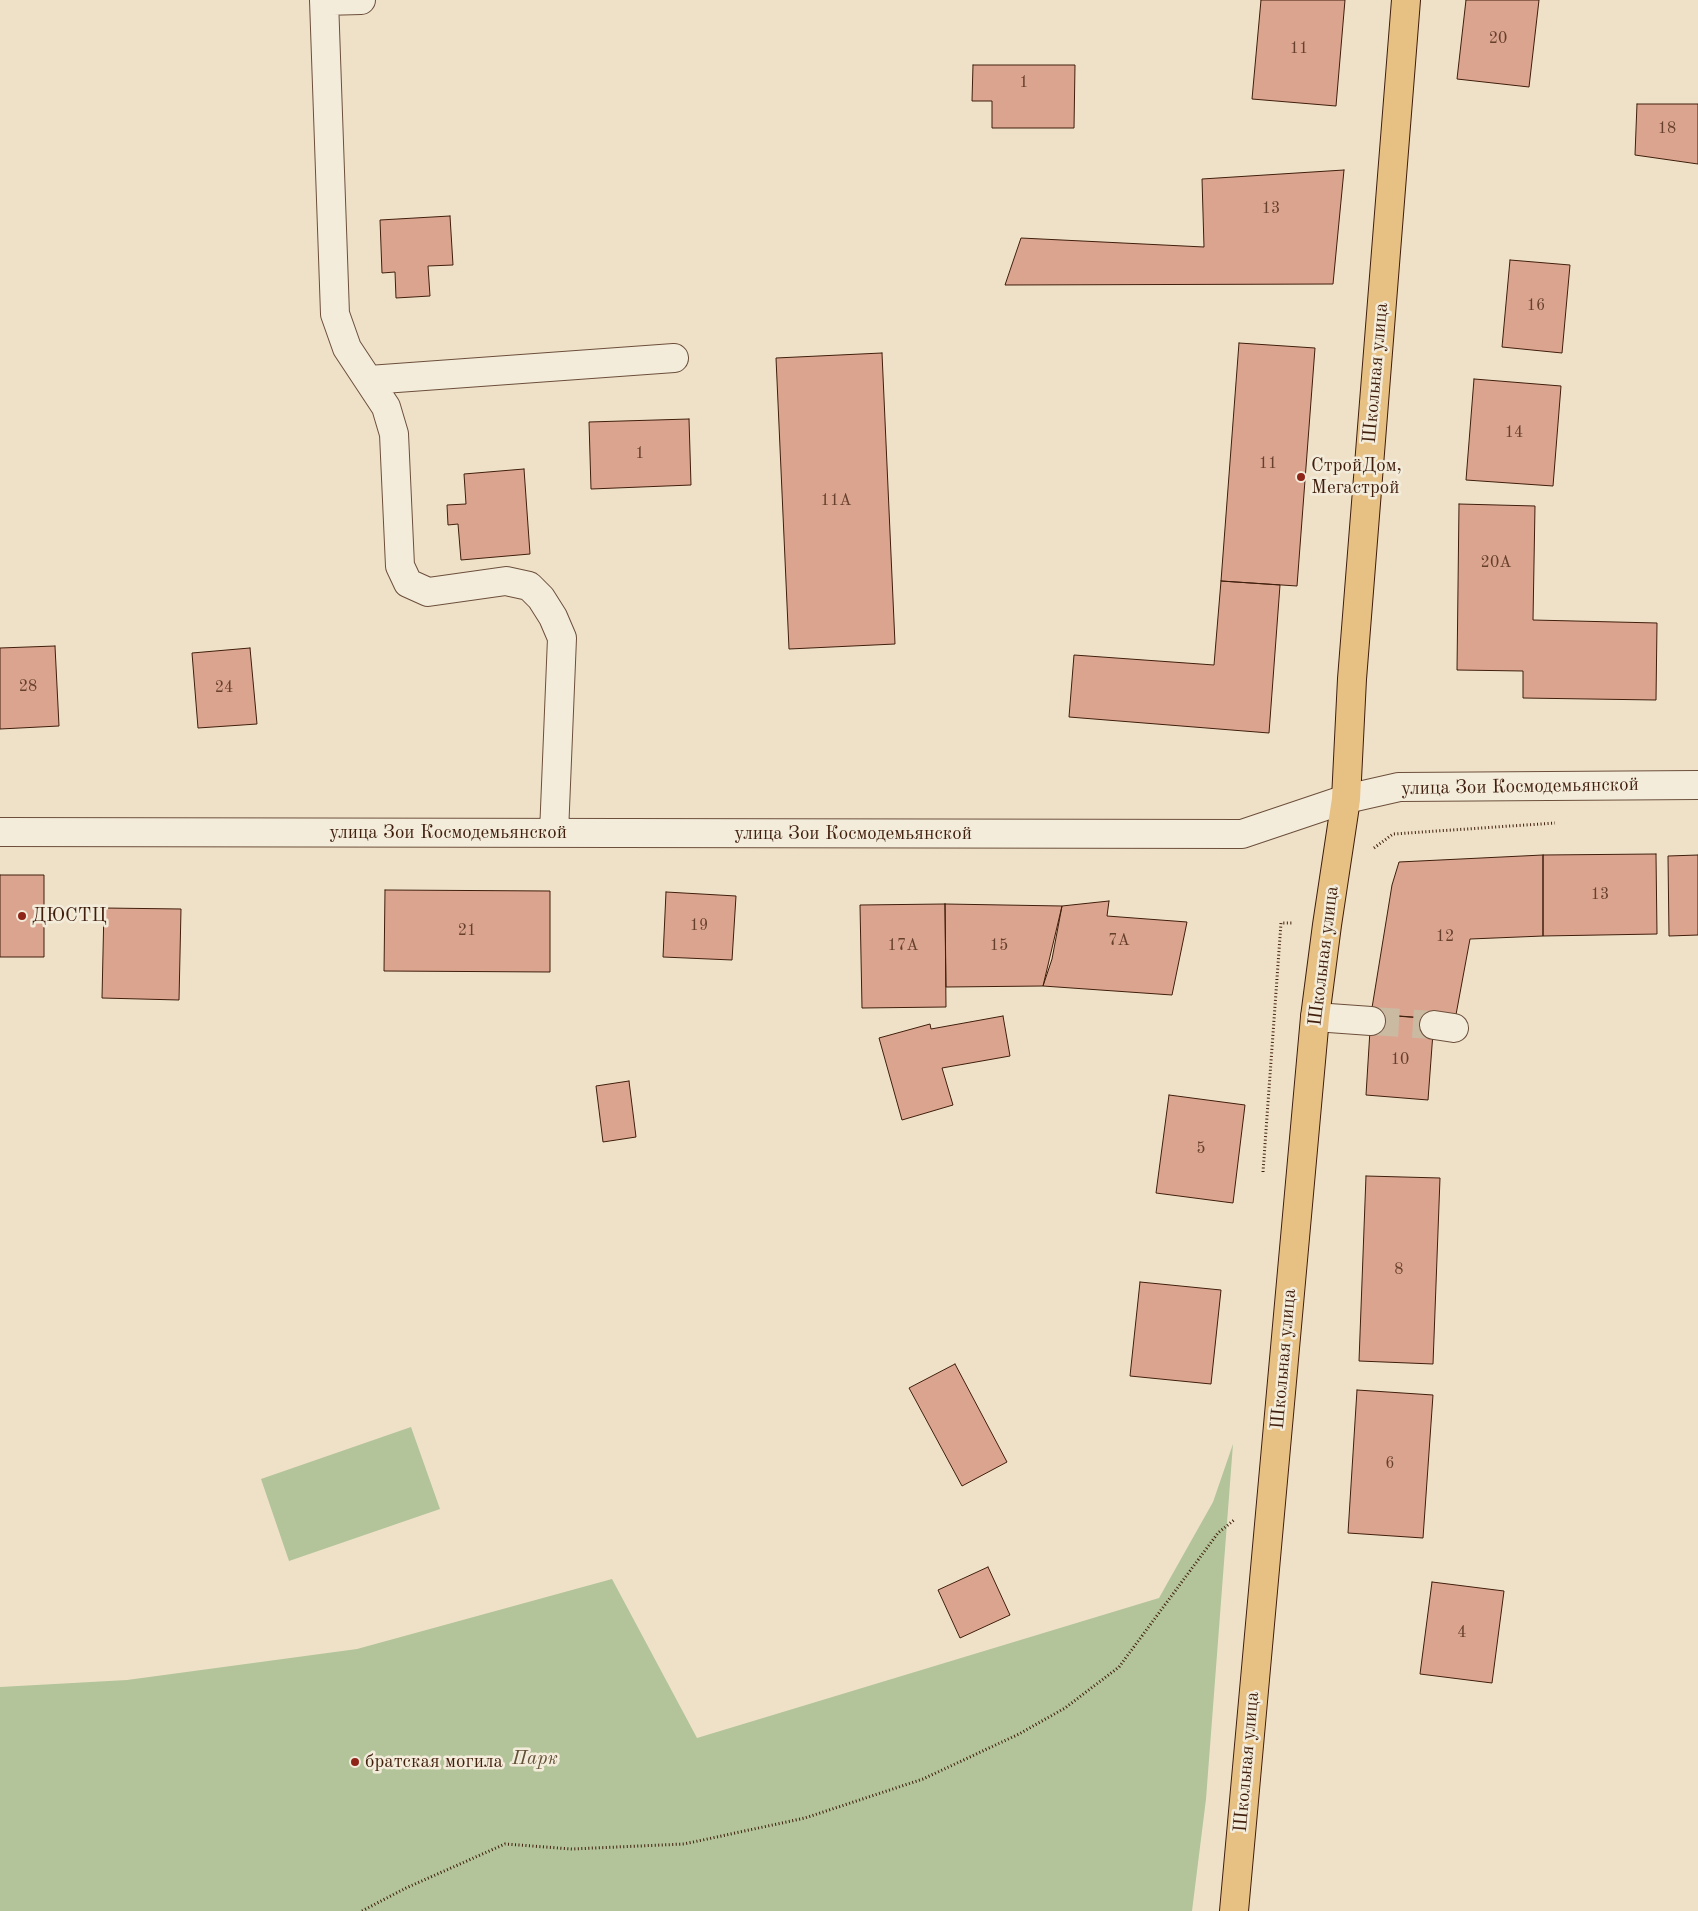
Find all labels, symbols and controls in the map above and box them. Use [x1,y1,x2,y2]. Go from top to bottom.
house number: 20 [1489,29,1507,49]
house number: 11 [1290,39,1308,59]
house number: 1 [1019,73,1029,93]
house number: 18 [1658,119,1676,139]
house number: 13 [1262,199,1280,219]
house number: 16 [1527,296,1545,316]
street label: Школьная улица [1359,302,1393,444]
house number: 14 [1505,423,1523,443]
house number: 1 [635,444,645,464]
house number: 11 [1259,454,1277,474]
place label: СтройДом, Мегастрой [1311,455,1402,499]
marker: СтройДом, Мегастрой [1295,471,1307,483]
house number: 11А [821,491,851,511]
house number: 20А [1481,553,1511,573]
house number: 28 [19,677,37,697]
house number: 24 [215,678,233,698]
street label: улица Зои Космодемьянской [1401,774,1639,800]
street label: улица Зои Космодемьянской [329,822,567,844]
street label: улица Зои Космодемьянской [734,823,972,845]
street label: Школьная улица [1304,885,1344,1027]
house number: 13 [1591,885,1609,905]
place label: ДЮСТЦ [32,905,107,927]
marker: ДЮСТЦ [16,910,28,922]
house number: 19 [690,916,708,936]
house number: 21 [458,921,476,941]
house number: 12 [1436,927,1454,947]
house number: 7А [1108,931,1130,951]
house number: 17А [888,936,918,956]
house number: 15 [990,936,1008,956]
house number: 10 [1391,1050,1409,1070]
house number: 5 [1196,1139,1206,1159]
house number: 8 [1394,1260,1404,1280]
street label: Школьная улица [1267,1288,1301,1430]
house number: 6 [1385,1454,1395,1474]
house number: 4 [1457,1623,1467,1643]
street label: Школьная улица [1230,1691,1264,1833]
park label: Парк [512,1748,558,1770]
place label: братская могила [365,1751,503,1773]
marker: братская могила [349,1756,361,1768]

